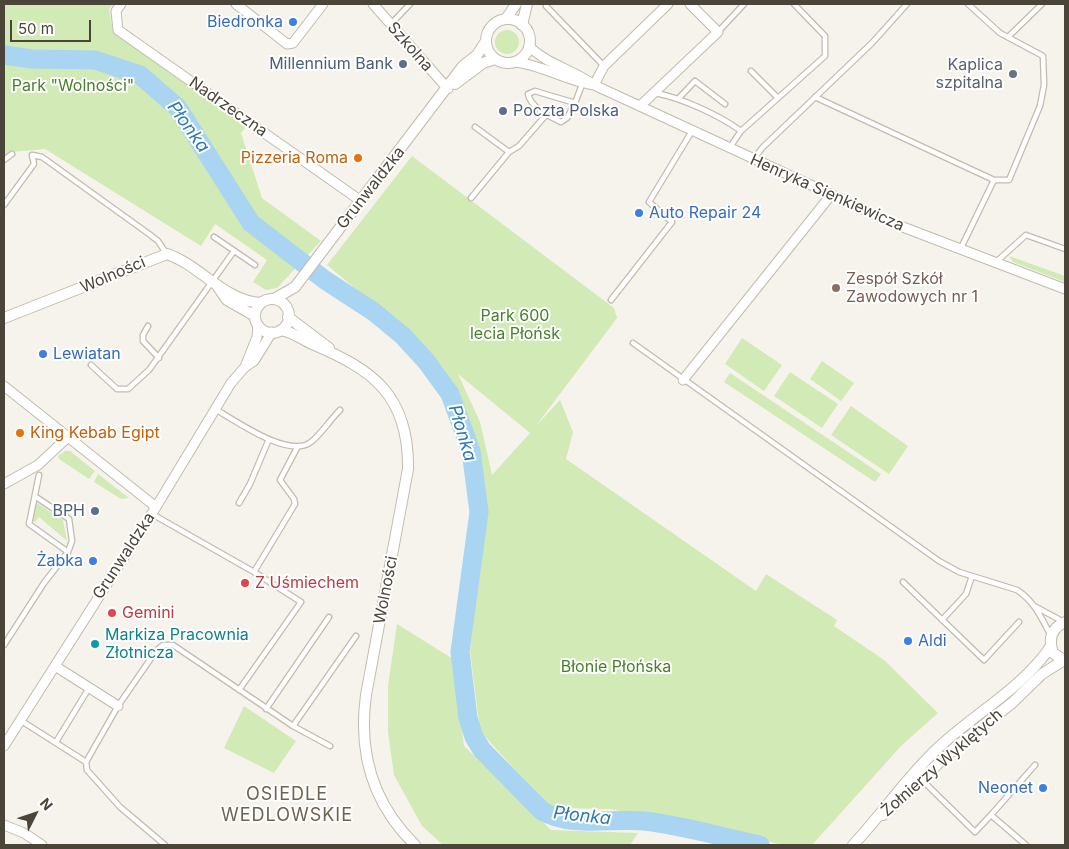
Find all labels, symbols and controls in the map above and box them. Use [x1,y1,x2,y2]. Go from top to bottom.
scale bar [12,10,94,42]
place label: Biedronka [207,12,283,32]
marker: Biedronka [287,16,299,28]
street label: Szkolna [383,18,437,76]
text: 50 m [18,19,54,38]
place label: Millennium Bank [269,54,393,74]
place label: Kaplica szpitalna [935,55,1003,93]
marker: Millennium Bank [397,58,409,70]
marker: Kaplica szpitalna [1007,68,1019,80]
street label: Nadrzeczna [185,73,271,141]
park label: Park "Wolności" [12,76,134,96]
water label: Płonka [162,97,214,157]
place label: Poczta Polska [513,101,619,121]
marker: Poczta Polska [497,105,509,117]
street label: Grunwaldzka [333,143,409,233]
place label: Pizzeria Roma [241,148,348,168]
street label: Henryka Sienkiewicza [747,150,907,236]
marker: Pizzeria Roma [352,152,364,164]
place label: Auto Repair 24 [649,203,761,223]
marker: Auto Repair 24 [633,207,645,219]
street label: Wolności [78,253,148,297]
place label: Zespół Szkół Zawodowych nr 1 [846,269,978,307]
marker: Zespół Szkół Zawodowych nr 1 [830,282,842,294]
park label: Park 600 lecia Płońsk [470,306,560,344]
place label: Lewiatan [53,344,121,364]
marker: Lewiatan [37,348,49,360]
water label: Płonka [443,402,481,464]
place label: King Kebab Egipt [30,423,160,443]
marker: King Kebab Egipt [14,427,26,439]
place label: BPH [52,501,85,521]
marker: BPH [89,505,101,517]
street label: Grunwaldzka [89,509,159,603]
place label: Żabka [36,551,83,571]
street label: Wolności [370,554,402,626]
marker: Żabka [87,555,99,567]
place label: Z Uśmiechem [255,573,359,593]
marker: Z Uśmiechem [239,577,251,589]
place label: Gemini [122,603,174,623]
marker: Gemini [106,607,118,619]
place label: Markiza Pracownia Złotnicza [105,625,249,663]
place label: Aldi [918,631,947,651]
marker: Aldi [902,635,914,647]
marker: Markiza Pracownia Złotnicza [89,638,101,650]
park label: Błonie Płońska [561,657,671,677]
street label: Żołnierzy Wyklętych [878,705,1006,821]
place label: Neonet [978,778,1033,798]
marker: Neonet [1037,782,1049,794]
district label: OSIEDLE WEDLOWSKIE [220,784,354,826]
north arrow [10,789,60,839]
text: N [37,794,57,813]
water label: Płonka [552,802,612,830]

